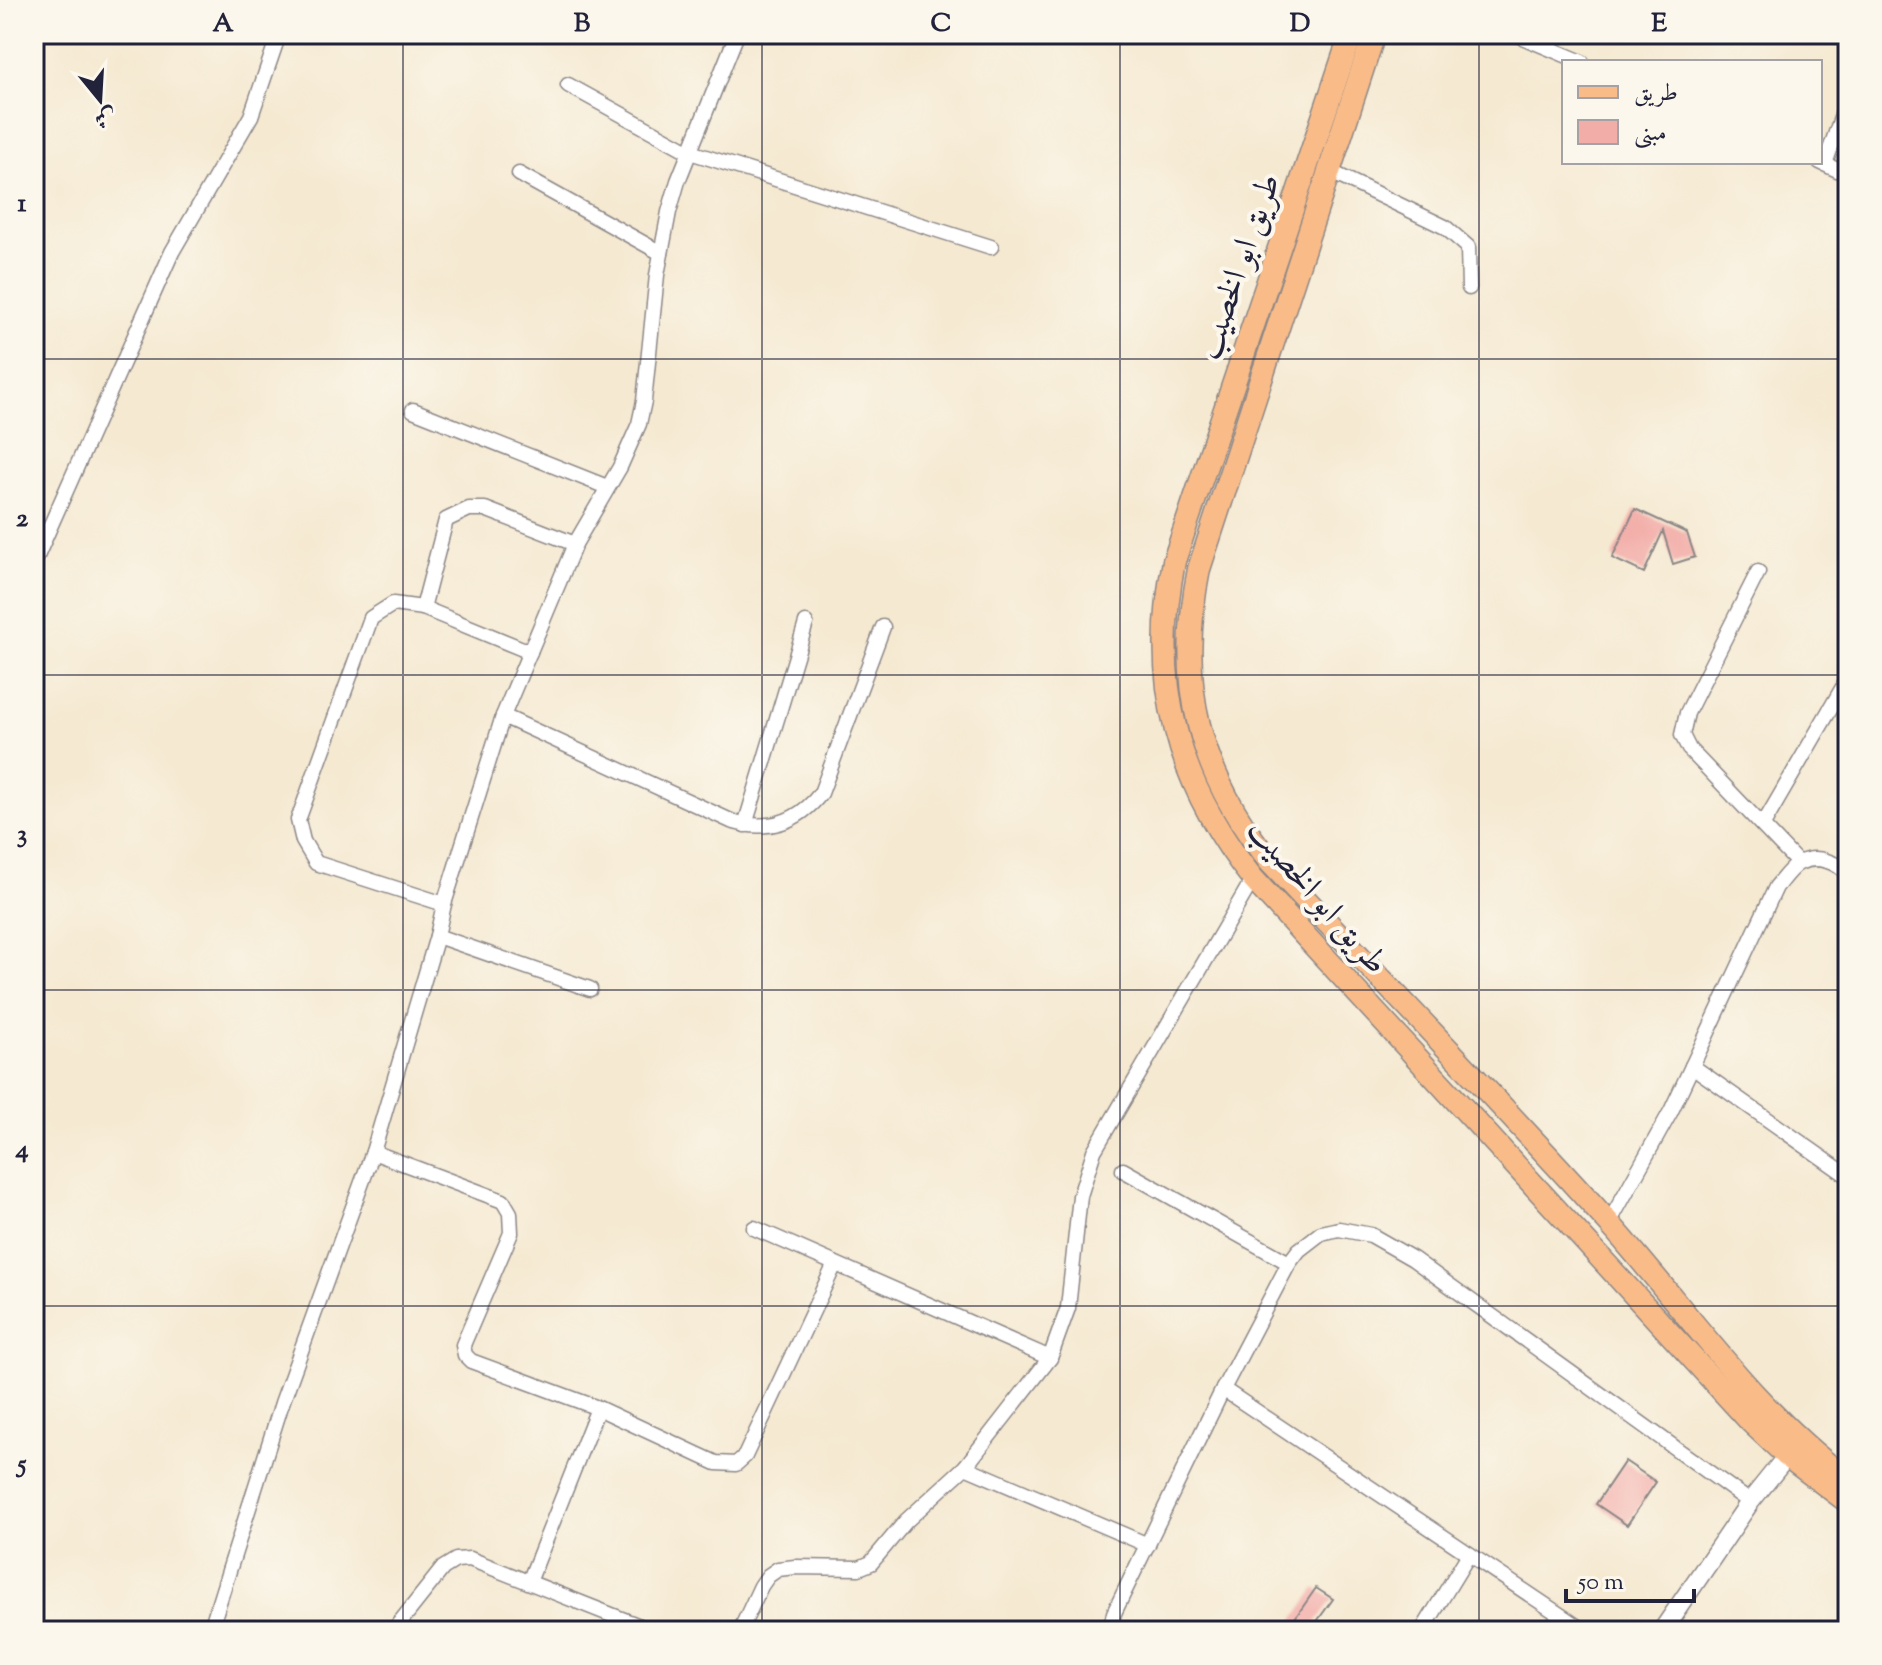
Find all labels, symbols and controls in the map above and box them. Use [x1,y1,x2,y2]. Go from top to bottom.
text: A [212,6,234,43]
text: B [574,6,591,43]
text: C [931,6,951,43]
text: D [1290,6,1310,43]
text: E [1651,6,1667,43]
north arrow [60,60,140,140]
legend [1562,60,1822,164]
text: طريق [1634,77,1678,111]
text: ش [90,98,121,135]
text: مبنى [1634,117,1667,151]
street label: طريق ابو الخصيب [1186,167,1295,367]
text: 1 [18,186,27,223]
text: 2 [16,501,29,538]
street label: طريق ابو الخصيب [1234,808,1398,987]
text: 3 [17,817,27,854]
text: 4 [14,1132,29,1169]
text: 5 [16,1447,27,1484]
scale bar [1566,1553,1694,1603]
text: 50 m [1576,1566,1624,1600]

